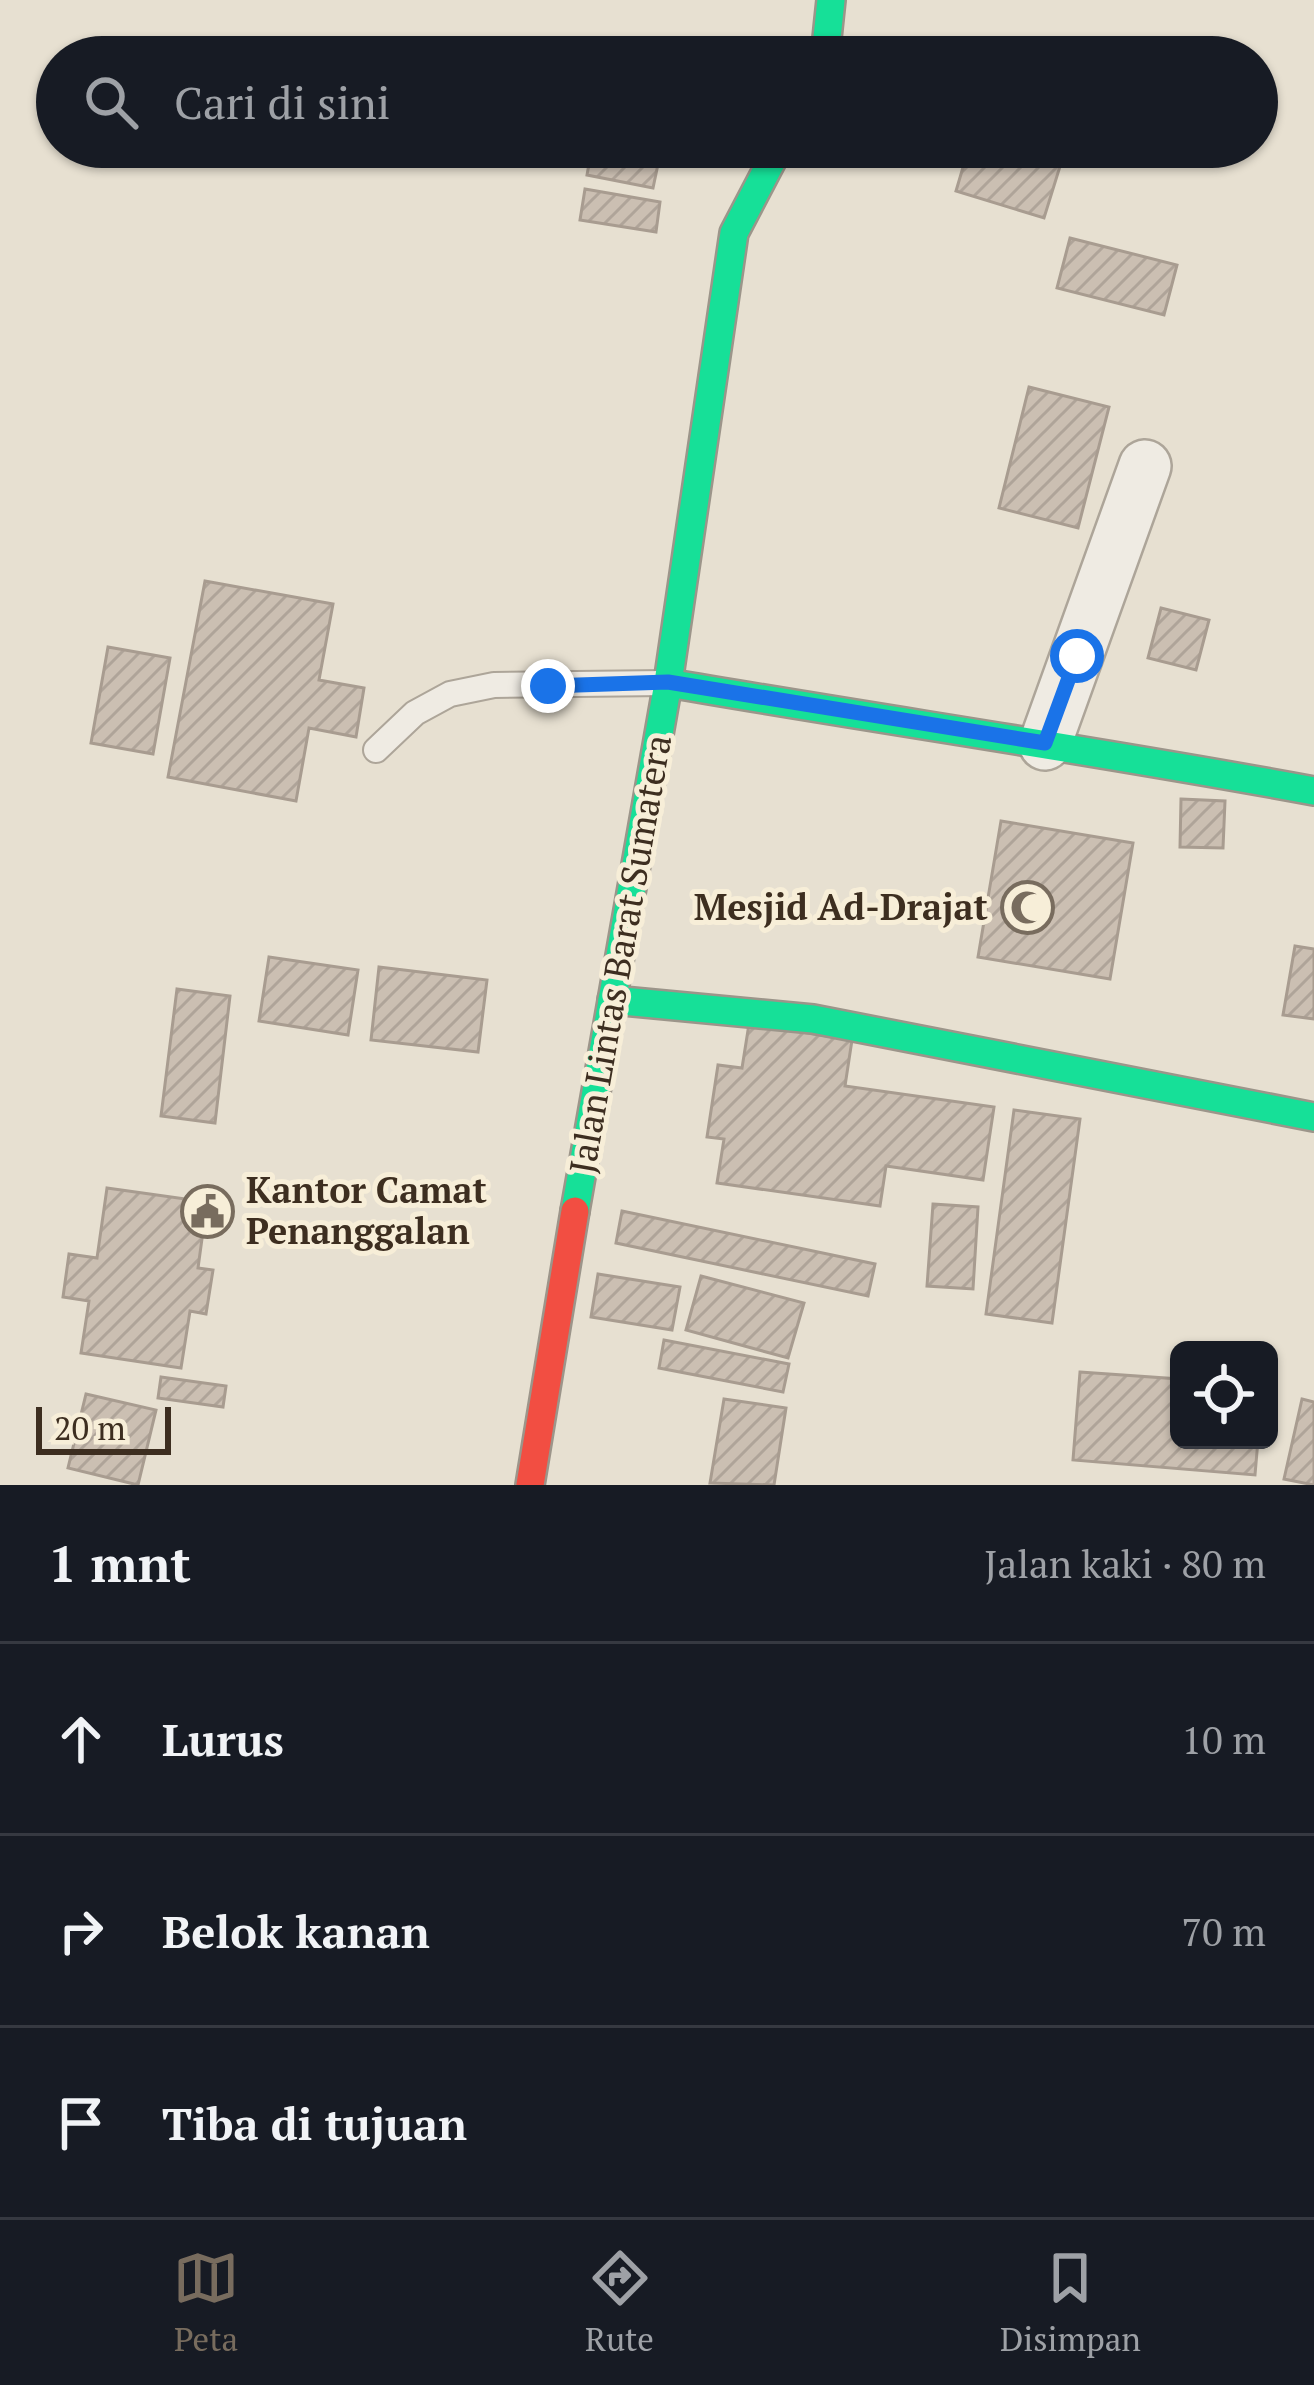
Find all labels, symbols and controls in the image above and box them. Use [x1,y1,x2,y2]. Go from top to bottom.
search box [36,36,1278,168]
icon: search [78,69,144,135]
text: Cari di sini [174,72,390,132]
route start [1050,629,1104,683]
route end [521,659,575,713]
street label: Jalan Lintas Barat Sumatera [558,731,681,1177]
mosque icon: Mesjid Ad-Drajat [999,879,1055,935]
place label: Mesjid Ad-Drajat [694,883,988,930]
place label: Kantor Camat Penanggalan [246,1166,487,1254]
public building icon: Kantor Camat Penanggalan [179,1183,235,1239]
map controls [1170,1341,1278,1449]
button: locate [1170,1341,1278,1449]
scale bar [36,1401,171,1454]
text: 20 m [54,1406,126,1449]
text: 1 mnt [48,1529,191,1597]
text: Jalan kaki · 80 m [984,1537,1266,1589]
icon: ahead [48,1706,114,1772]
text: Lurus [162,1709,284,1769]
text: 10 m [1181,1713,1266,1765]
icon: right [48,1898,114,1964]
text: Belok kanan [162,1901,430,1961]
text: 70 m [1181,1905,1266,1957]
icon: arrive [48,2090,114,2156]
text: Tiba di tujuan [162,2093,467,2153]
tab: Peta [173,2245,239,2360]
tab: Rute [585,2245,654,2360]
tab: Disimpan [1000,2245,1141,2360]

